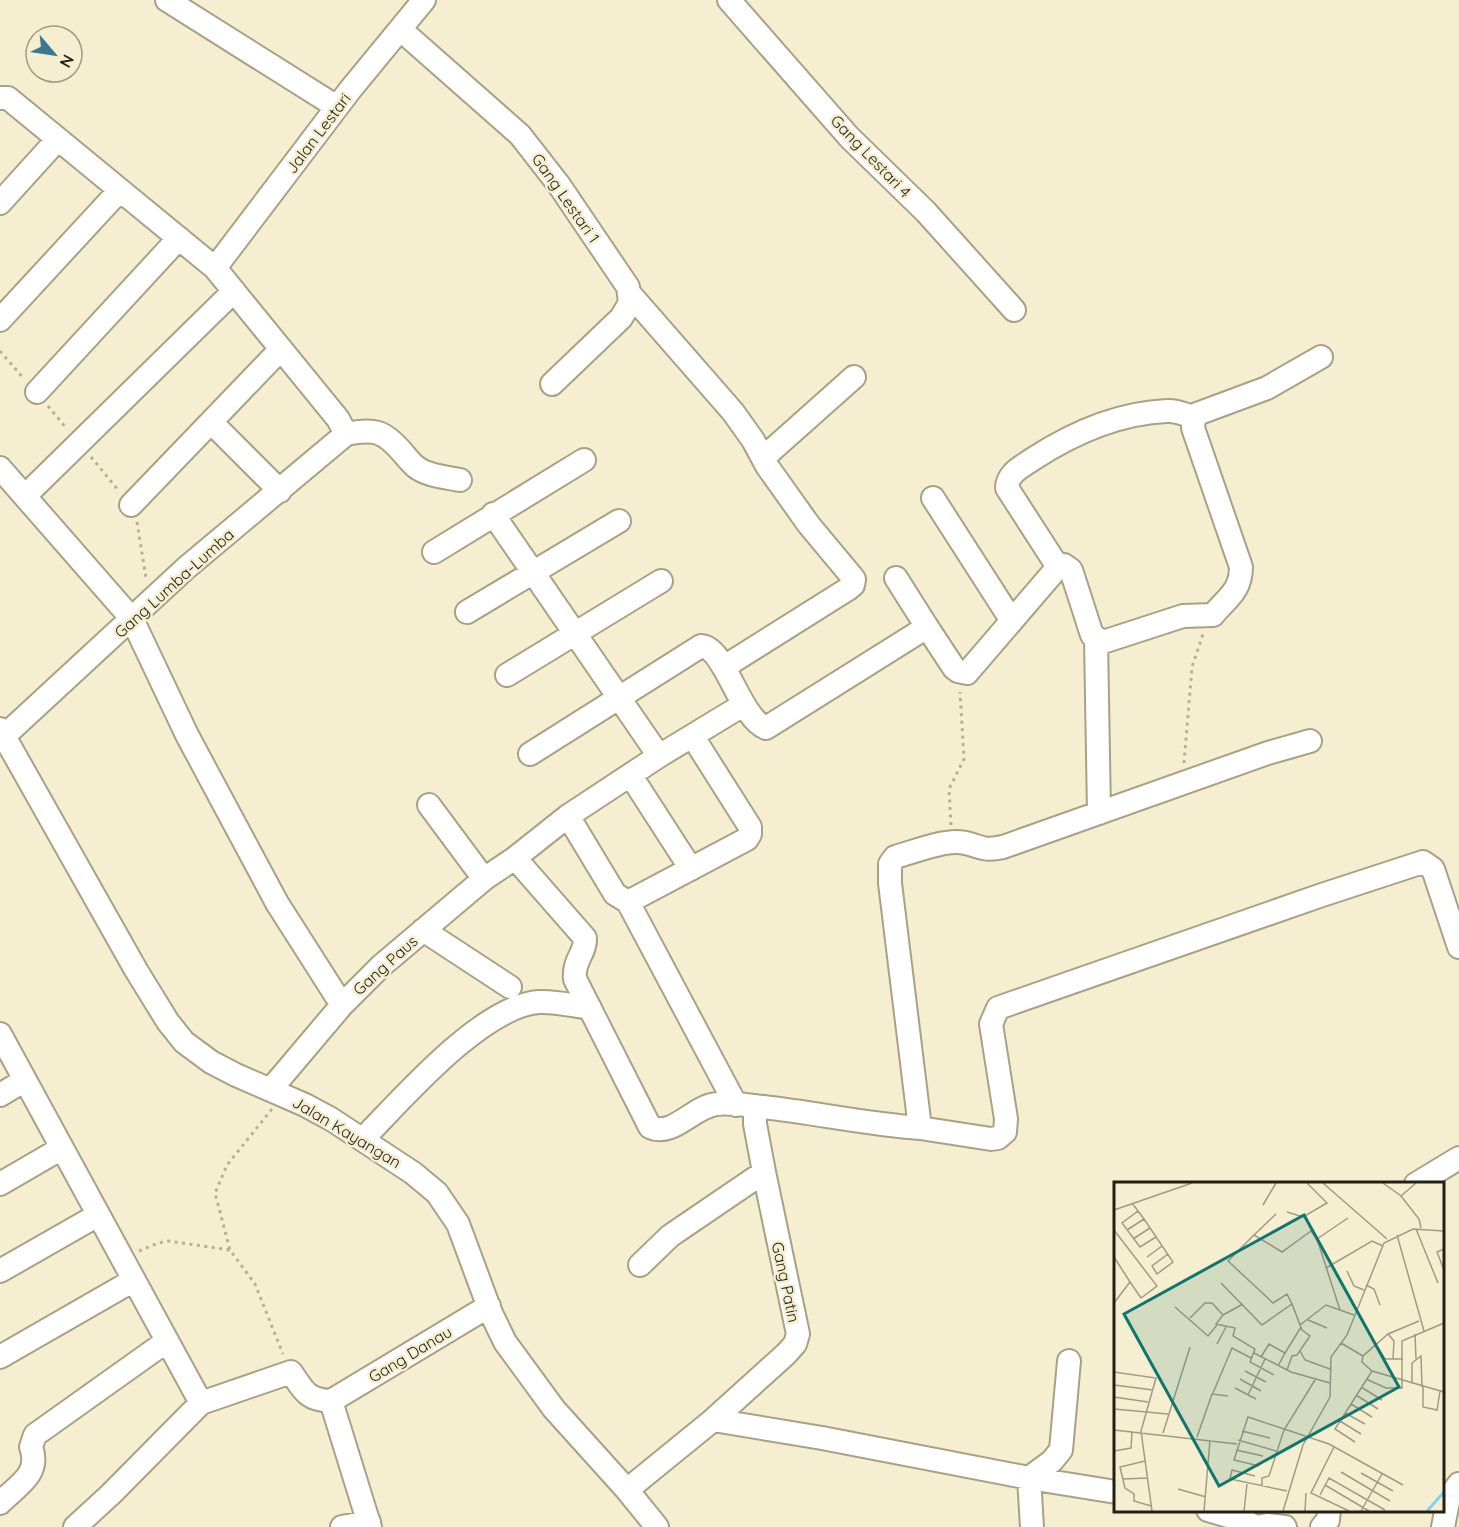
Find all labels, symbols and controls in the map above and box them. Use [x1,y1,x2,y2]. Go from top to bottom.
north arrow [24,24,84,84]
text: N [56,51,79,71]
street label: Jalan Lestari [281,89,355,177]
street label: Gang Lestari 4 [827,110,915,202]
street label: Gang Lestari 1 [528,149,604,247]
street label: Gang Lumba-Lumba [110,524,238,642]
street label: Gang Paus [348,931,422,999]
street label: Jalan Kayangan [289,1092,405,1172]
inset map [1114,1182,1444,1512]
street label: Gang Patin [768,1240,804,1324]
street label: Gang Danau [365,1321,455,1387]

